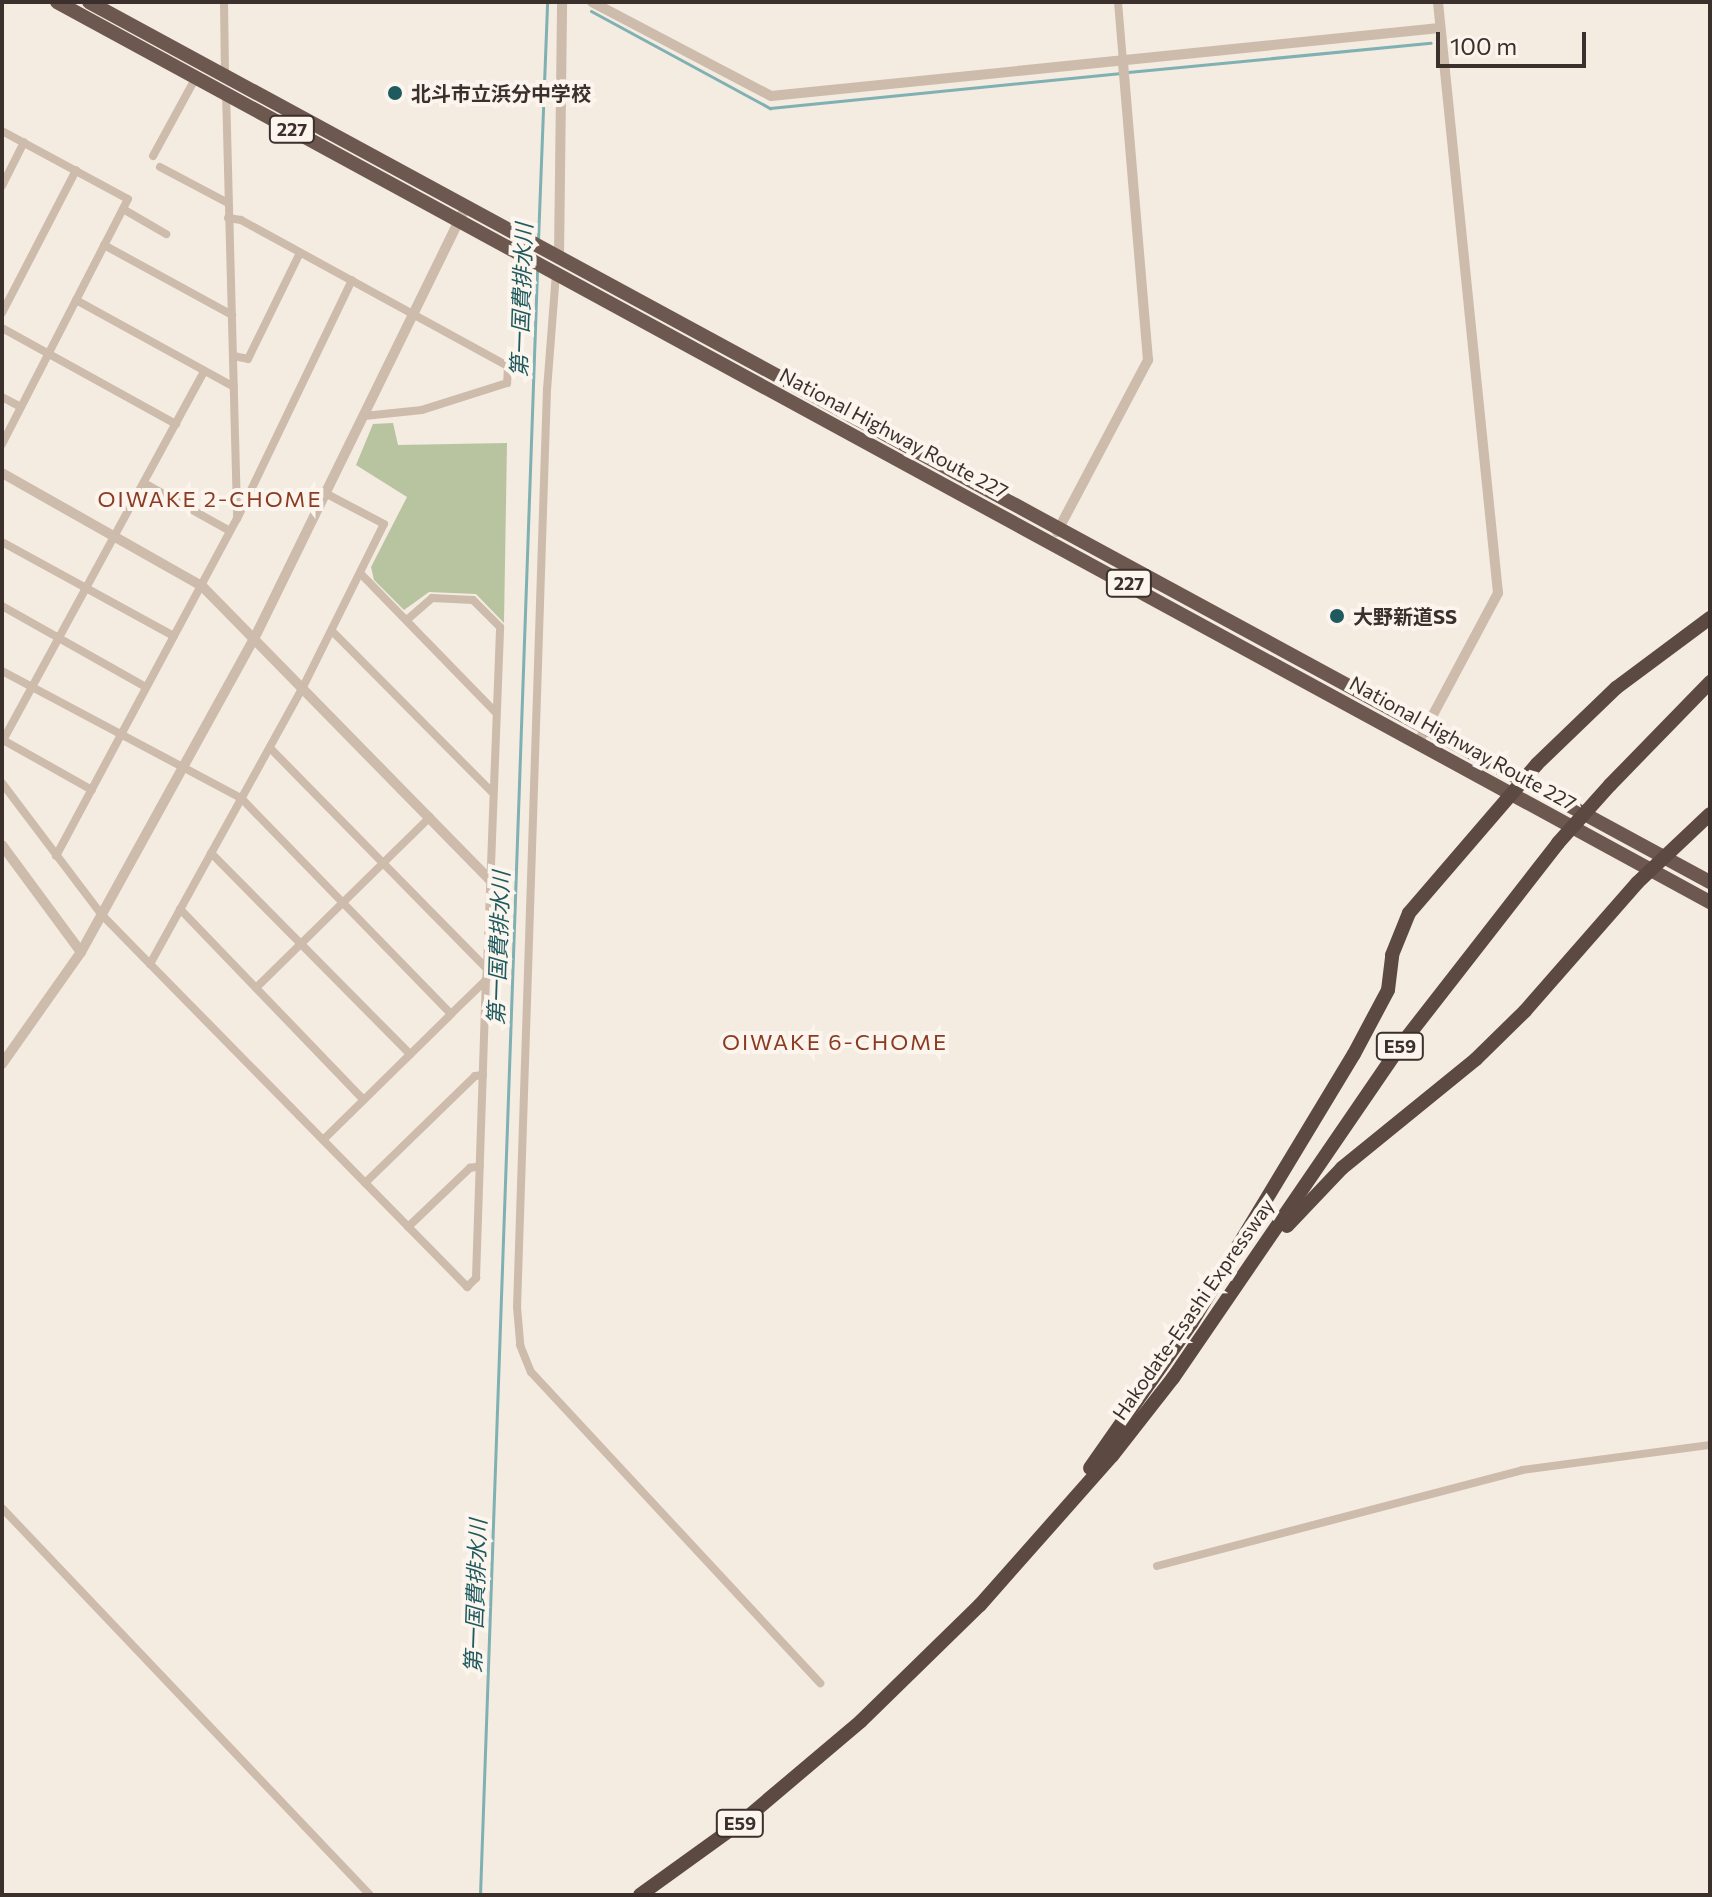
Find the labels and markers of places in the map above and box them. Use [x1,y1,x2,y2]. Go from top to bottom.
place label: 北斗市立浜分中学校 [411,81,591,105]
marker: 北斗市立浜分中学校 [386,84,404,102]
place label: 大野新道SS [1353,604,1457,628]
marker: 大野新道SS [1328,607,1346,625]

